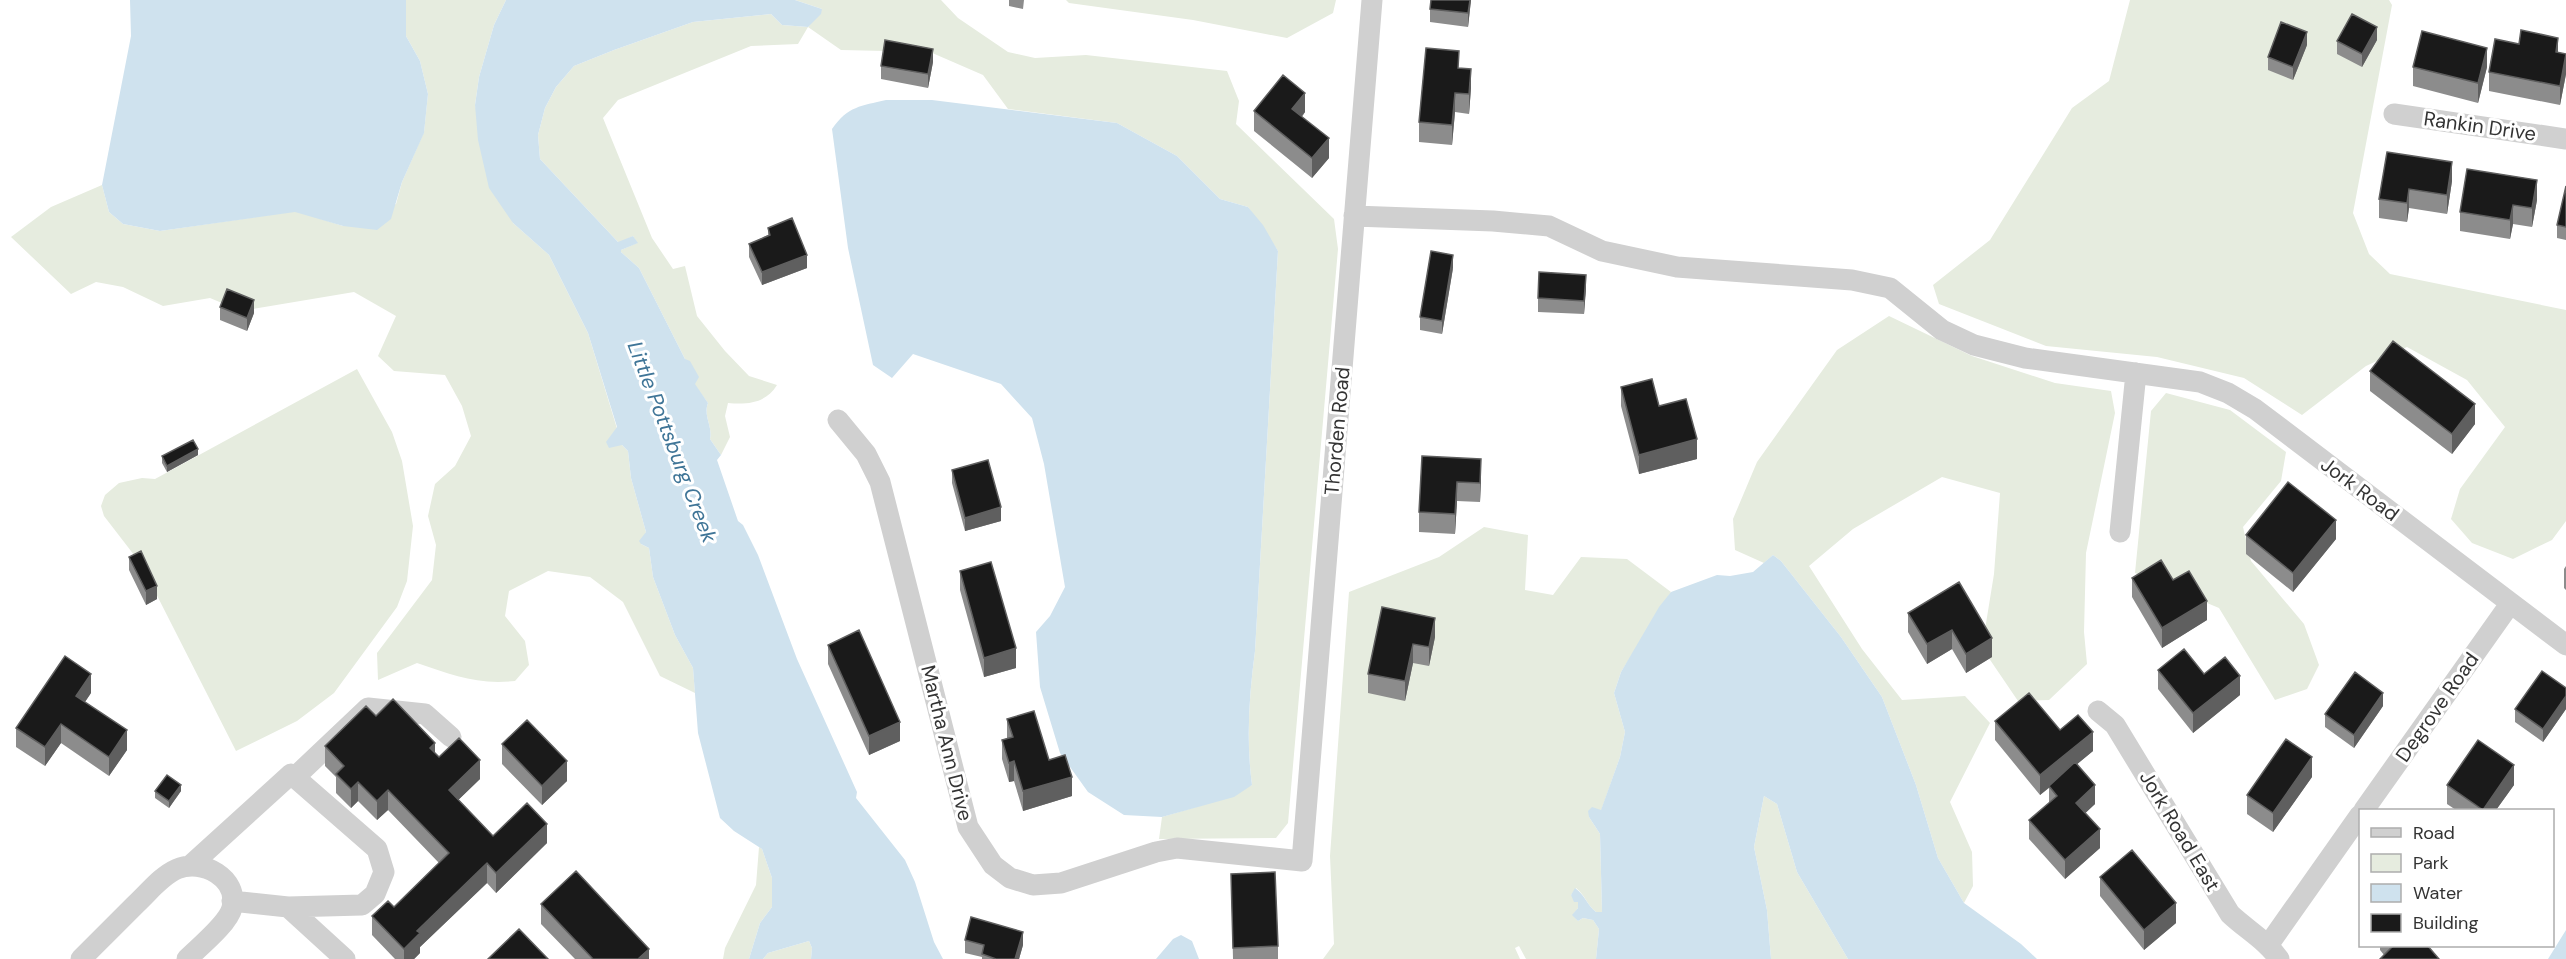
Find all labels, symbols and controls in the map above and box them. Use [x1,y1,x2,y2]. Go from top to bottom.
street label: Rankin Drive [2422,105,2538,147]
water label: Little Pottsburg Creek [621,337,723,547]
street label: Thorden Road [1318,366,1356,496]
street label: Jork Road [2316,451,2404,527]
street label: Degrove Road [2390,647,2484,767]
street label: Martha Ann Drive [915,662,979,824]
street label: Jork Road East [2134,766,2226,896]
legend [2359,809,2554,947]
text: Road [2413,821,2455,845]
text: Park [2413,851,2449,875]
text: Water [2413,881,2463,905]
text: Building [2413,911,2478,935]

